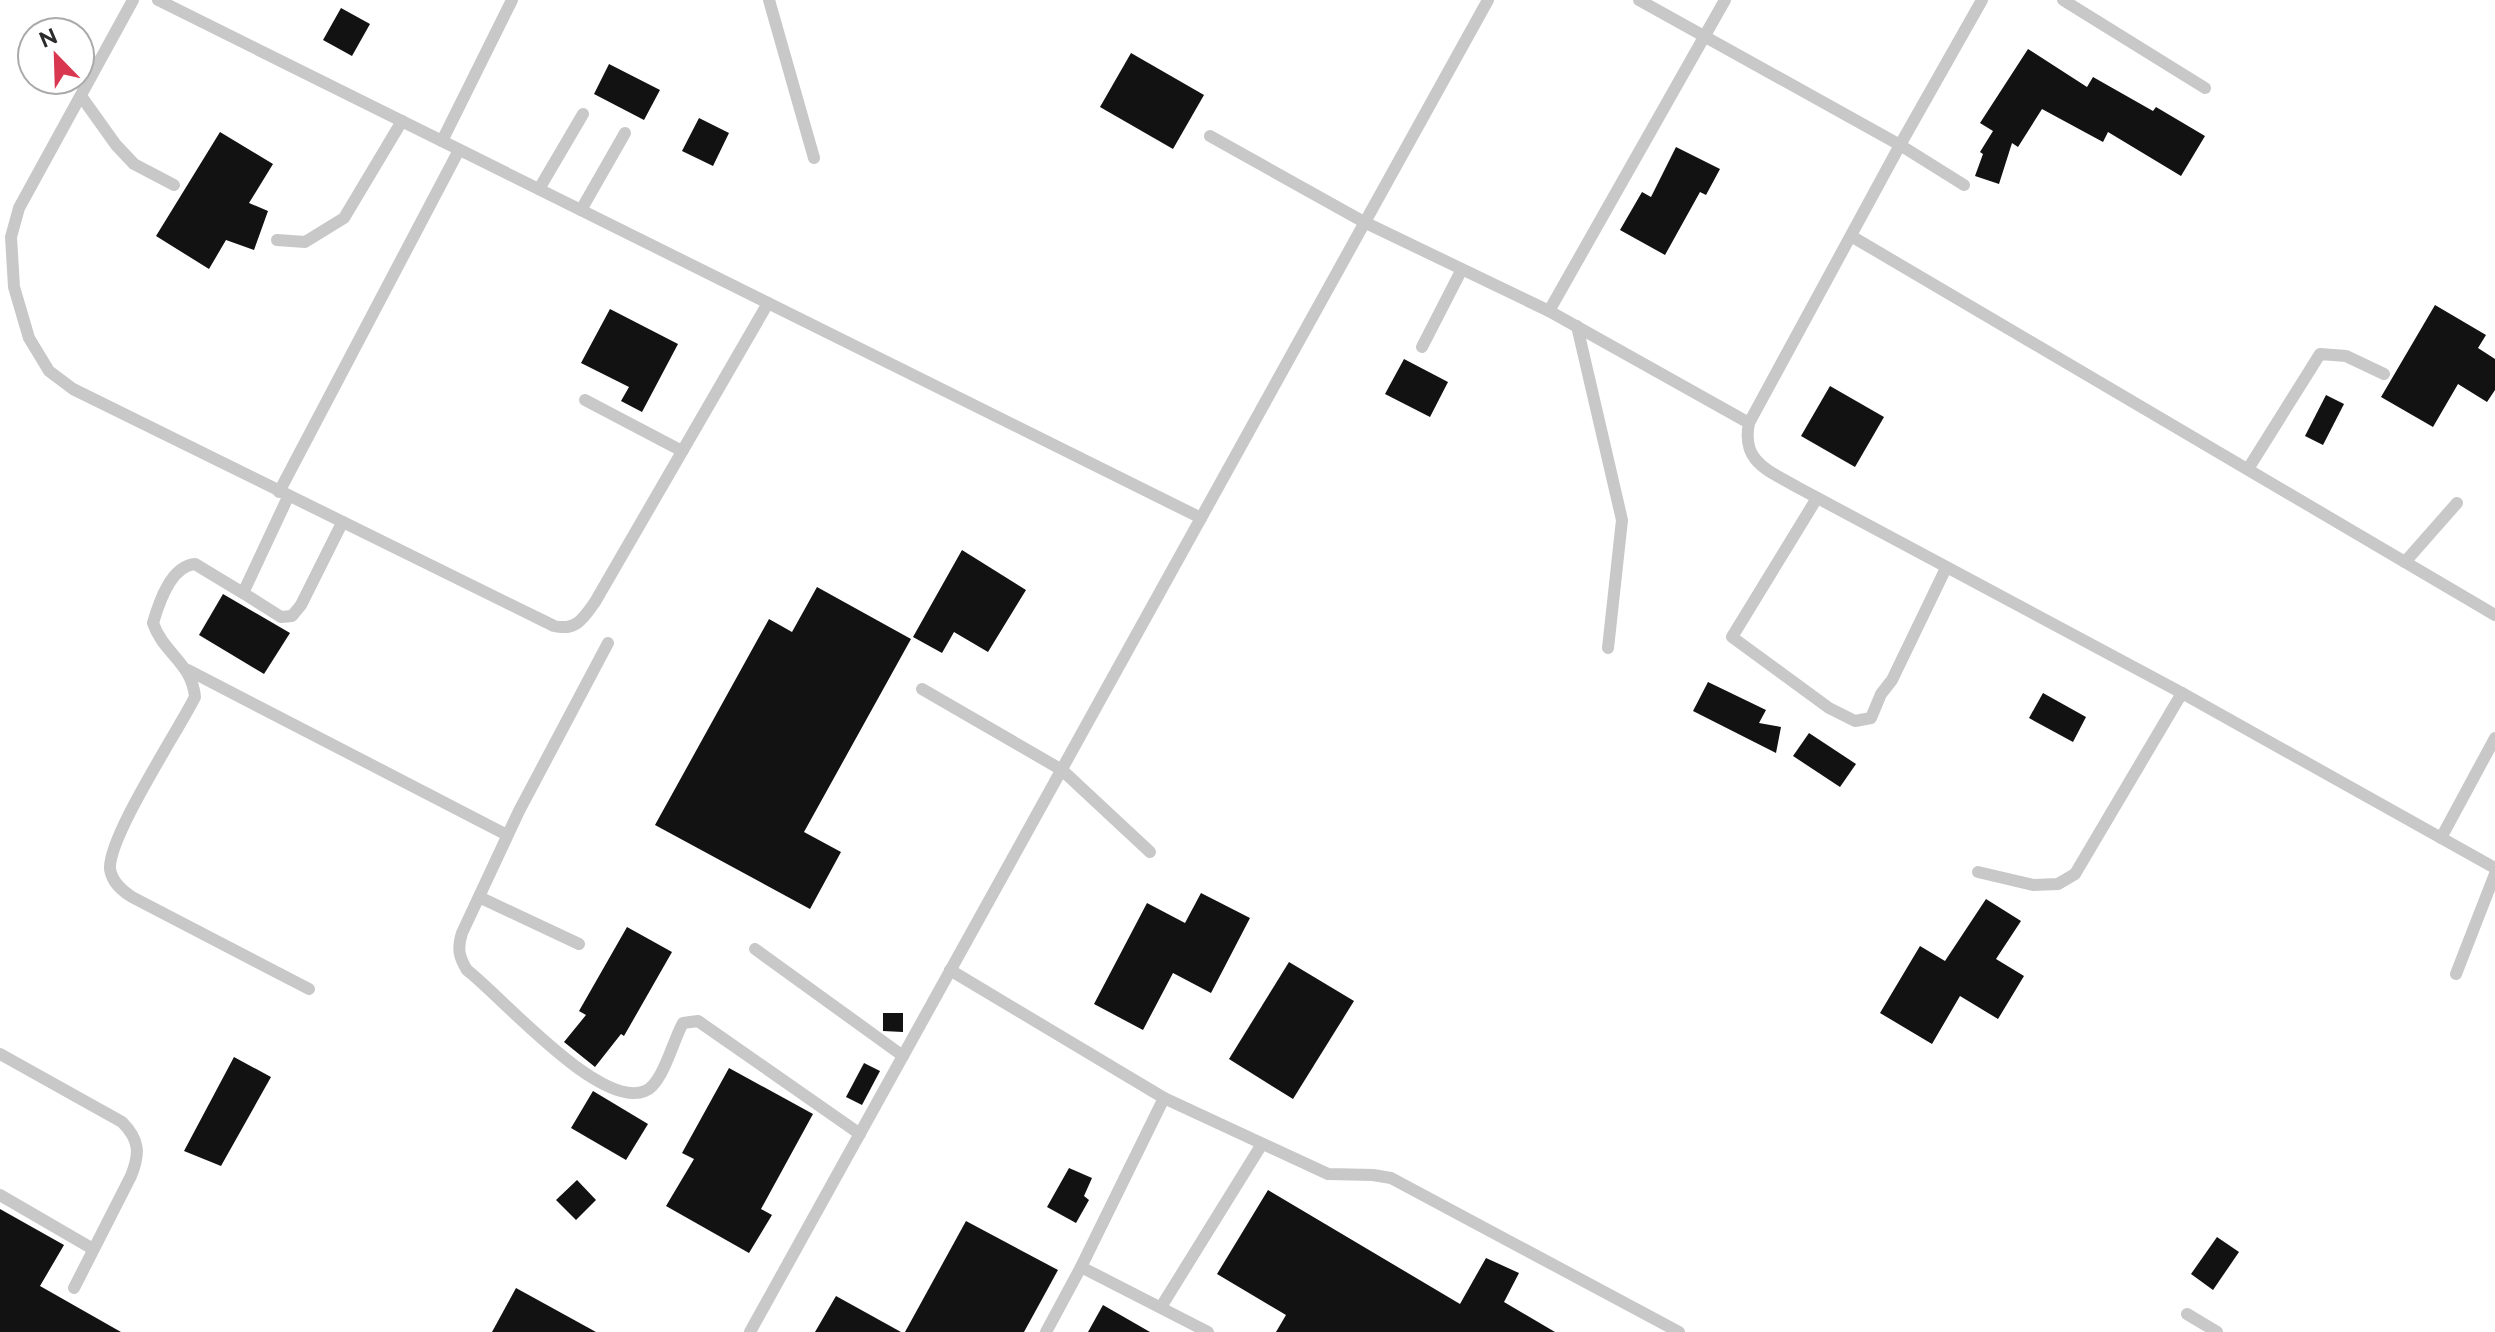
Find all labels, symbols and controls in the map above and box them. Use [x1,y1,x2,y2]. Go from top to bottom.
north arrow [16,16,96,96]
text: N [35,22,61,53]

